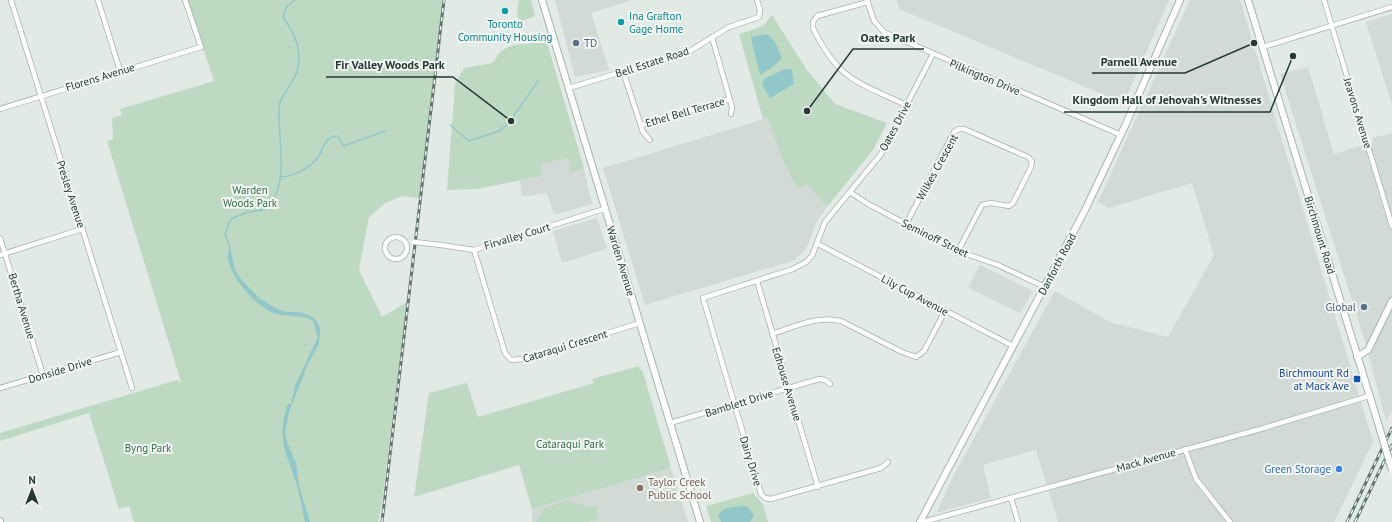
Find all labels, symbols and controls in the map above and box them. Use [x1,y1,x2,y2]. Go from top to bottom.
marker: Toronto Community Housing [500,6,510,16]
place label: Ina Grafton Gage Home [629,9,684,36]
place label: Toronto Community Housing [458,17,552,44]
marker: Ina Grafton Gage Home [616,17,626,27]
callout: Oates Park [853,25,924,49]
text: Oates Park [861,30,916,45]
place label: TD [584,36,597,50]
marker: TD [571,38,581,48]
street label: Bell Estate Road [613,43,691,80]
callout: Parnell Avenue [1092,49,1185,73]
callout: Fir Valley Woods Park [326,53,453,77]
text: Parnell Avenue [1101,54,1177,69]
street label: Pilkington Drive [947,56,1023,98]
text: Fir Valley Woods Park [335,57,445,72]
street label: Florens Avenue [64,60,137,94]
street label: Jeavons Avenue [1340,75,1375,150]
callout: Kingdom Hall of Jehovah's Witnesses [1064,88,1270,112]
text: Kingdom Hall of Jehovah's Witnesses [1072,92,1262,107]
street label: Ethel Bell Terrace [644,94,727,130]
street label: Oates Drive [876,98,914,153]
street label: Wilkes Crescent [913,131,961,203]
street label: Presley Avenue [54,159,89,230]
park label: Warden Woods Park [223,183,278,210]
street label: Birchmount Road [1301,194,1339,276]
street label: Seminoff Street [899,216,971,260]
street label: Firvalley Court [482,219,552,253]
street label: Warden Avenue [604,224,638,298]
street label: Danforth Road [1035,231,1079,297]
street label: Bertha Avenue [5,271,39,341]
street label: Lily Cup Avenue [879,271,952,319]
place label: Global [1326,300,1357,314]
marker: Global [1359,302,1369,312]
street label: Cataraqui Crescent [521,326,609,366]
street label: Edhouse Avenue [769,345,805,423]
street label: Donside Drive [26,354,94,386]
place label: Birchmount Rd at Mack Ave [1279,366,1349,393]
marker: Birchmount Rd at Mack Ave [1352,374,1362,384]
street label: Bamblett Drive [703,386,775,420]
street label: Dairy Drive [737,434,765,488]
park label: Cataraqui Park [536,437,605,451]
park label: Byng Park [125,441,172,455]
street label: Mack Avenue [1115,445,1178,475]
place label: Green Storage [1264,462,1331,476]
marker: Green Storage [1334,464,1344,474]
north arrow [12,470,52,510]
text: N [28,473,36,487]
place label: Taylor Creek Public School [648,475,712,502]
marker: Taylor Creek Public School [635,483,645,493]

